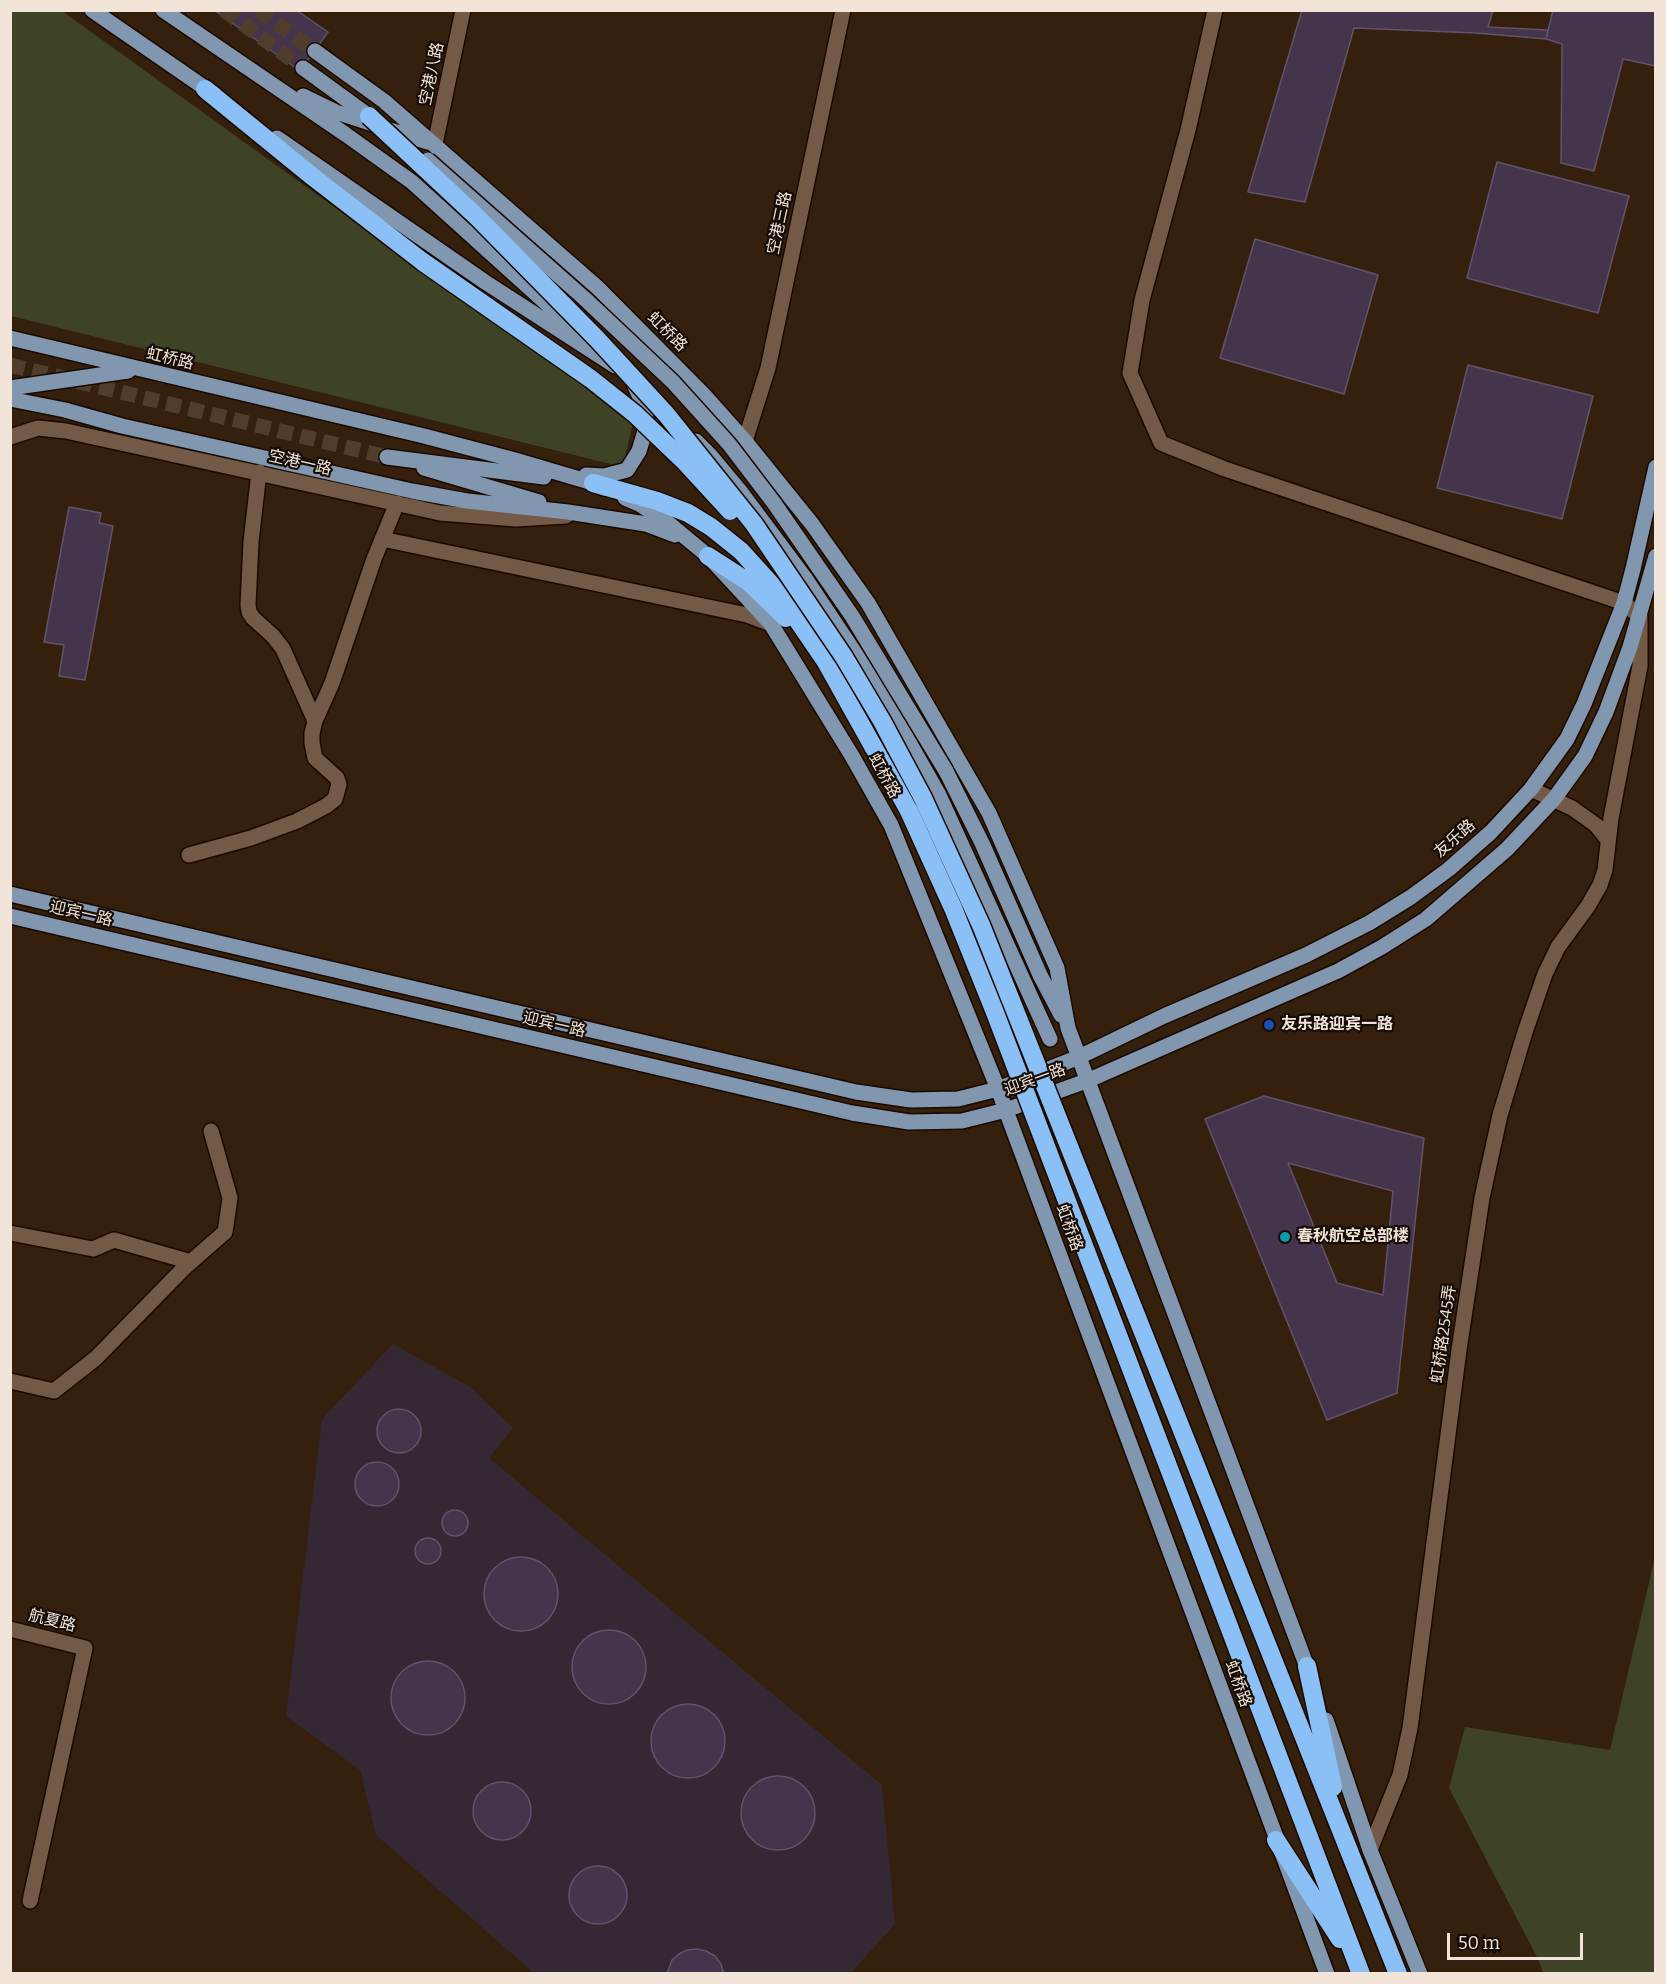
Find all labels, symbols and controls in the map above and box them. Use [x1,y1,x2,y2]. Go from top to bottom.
street label: 空港八路 [416,41,448,107]
street label: 空港三路 [764,190,796,256]
street label: 虹桥路 [643,308,691,356]
street label: 虹桥路 [144,344,196,374]
street label: 空港一路 [267,446,333,480]
street label: 虹桥路 [864,750,904,802]
street label: 友乐路 [1431,816,1479,862]
street label: 迎宾一路 [48,897,114,931]
street label: 迎宾一路 [521,1008,587,1042]
place label: 友乐路迎宾一路 [1281,1015,1393,1035]
marker: 友乐路迎宾一路 [1262,1018,1276,1032]
street label: 迎宾一路 [1002,1060,1068,1100]
street label: 虹桥路 [1052,1202,1086,1254]
place label: 春秋航空总部楼 [1297,1227,1409,1247]
marker: 春秋航空总部楼 [1278,1230,1292,1244]
street label: 虹桥路2545弄 [1428,1284,1460,1384]
street label: 航夏路 [26,1606,78,1636]
street label: 虹桥路 [1221,1658,1255,1710]
scale bar [1450,1921,1586,1959]
text: 50 m [1458,1932,1500,1954]

